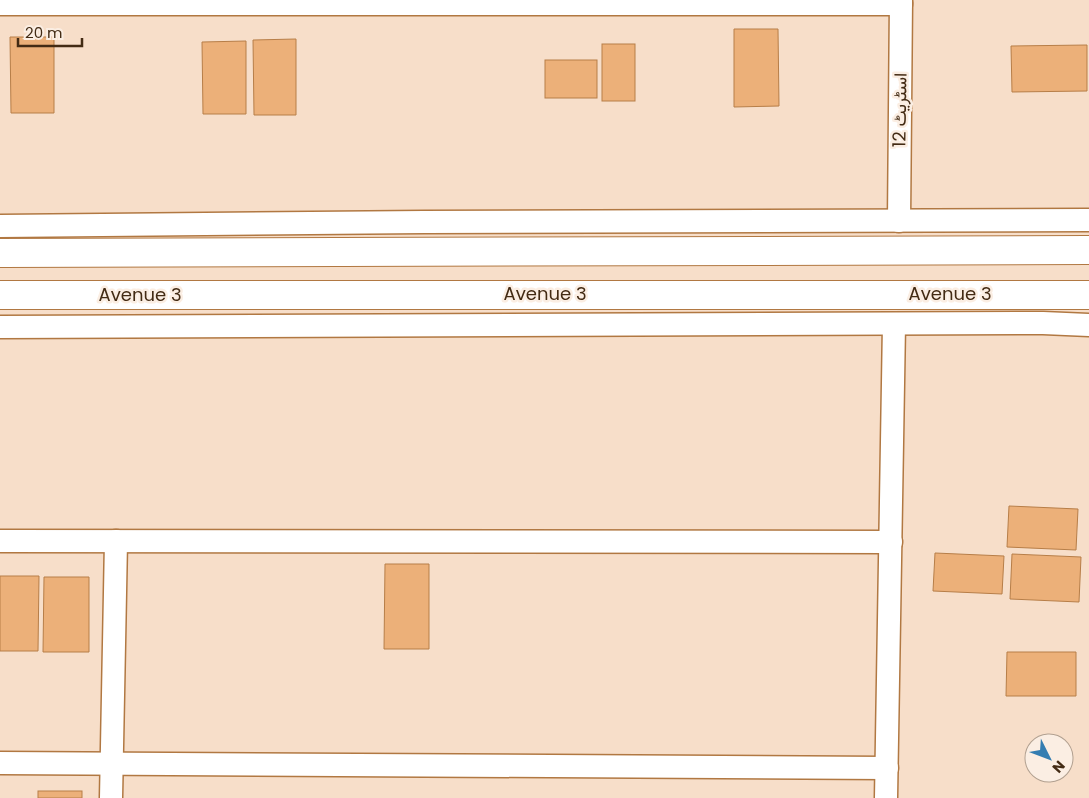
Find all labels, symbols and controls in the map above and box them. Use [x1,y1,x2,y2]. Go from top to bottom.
scale bar [18,15,81,47]
text: 20 m [25,22,63,43]
street label: اسٹریٹ 12 [886,72,913,148]
street label: Avenue 3 [504,281,587,306]
street label: Avenue 3 [909,281,992,306]
street label: Avenue 3 [99,282,182,307]
north arrow [1024,733,1074,783]
text: N [1048,756,1070,777]

